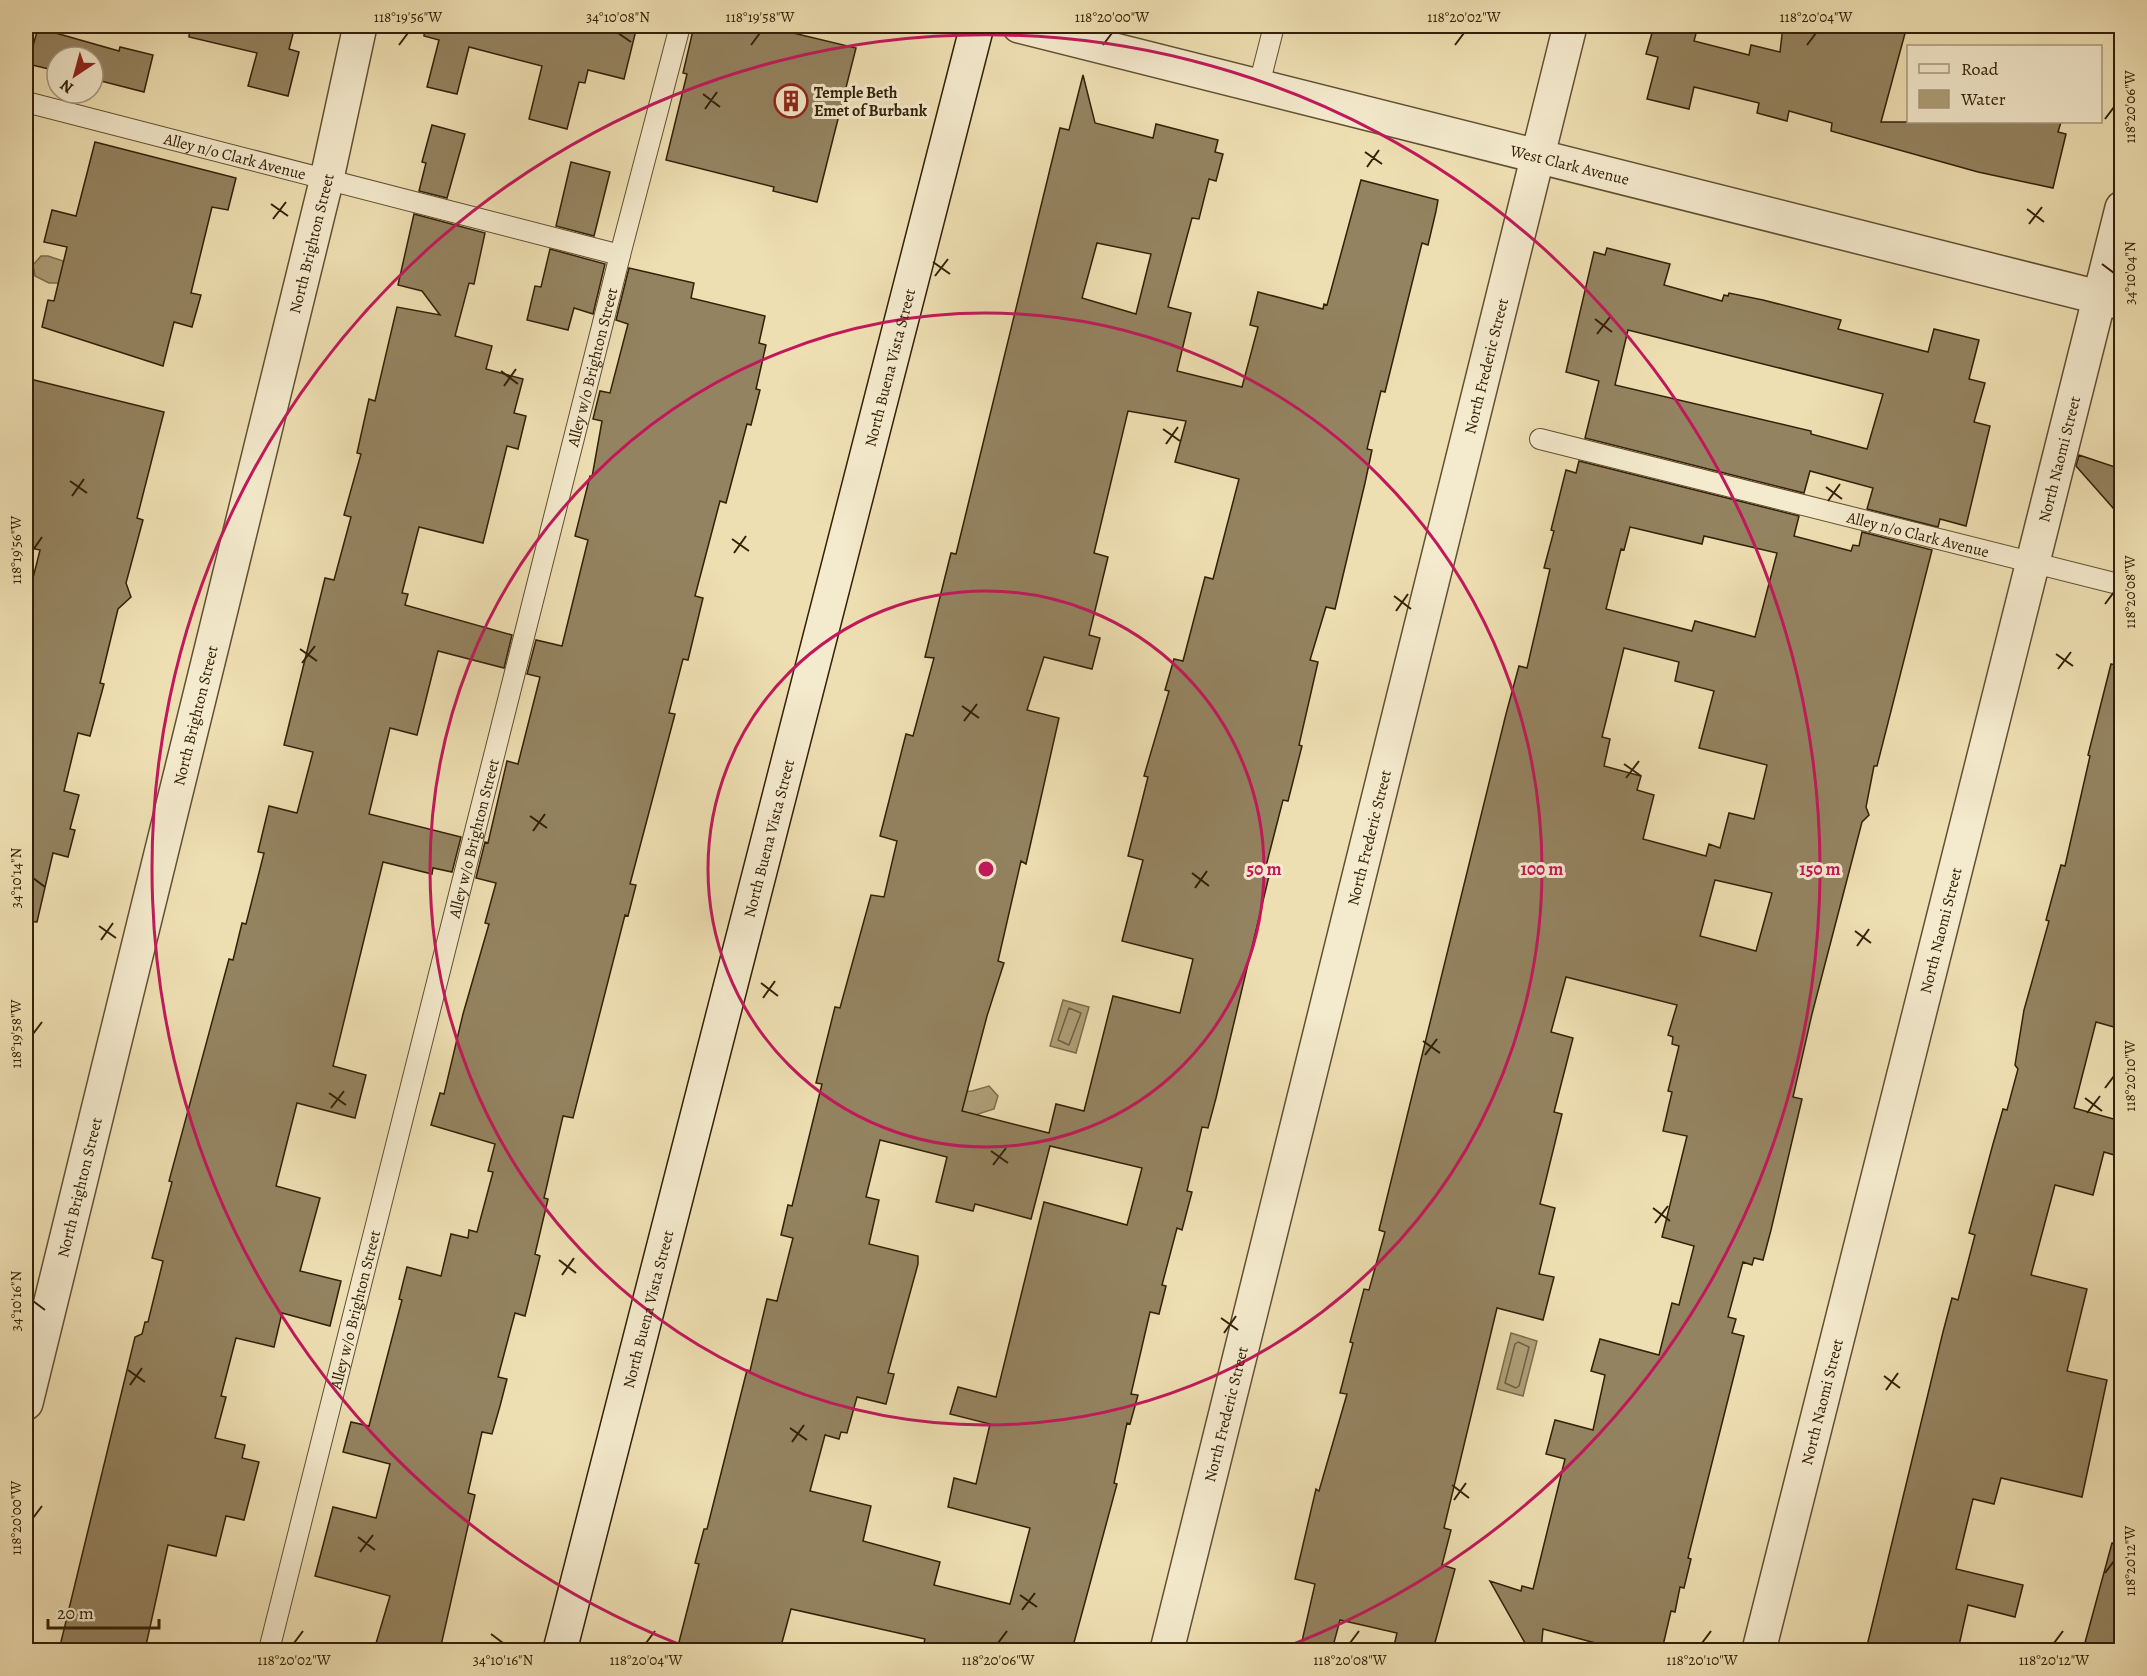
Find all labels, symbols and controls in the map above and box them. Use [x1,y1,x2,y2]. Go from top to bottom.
text: 118°19'56"W [374,7,442,27]
text: 34°10'08"N [586,7,650,27]
text: 118°19'58"W [726,7,794,27]
text: 118°20'00"W [1075,7,1149,27]
text: 118°20'02"W [1427,7,1501,27]
text: 118°20'04"W [1779,7,1853,27]
north arrow [45,45,105,105]
legend [1907,45,2102,123]
text: Road [1961,57,1999,81]
text: 118°20'06"W [2120,70,2140,144]
text: N [55,74,78,99]
place label: Temple Beth Emet of Burbank [814,82,928,122]
building icon: Temple Beth Emet of Burbank [773,83,809,119]
text: Water [1960,87,2006,111]
street label: Alley n/o Clark Avenue [161,128,308,186]
street label: West Clark Avenue [1507,140,1632,191]
street label: North Brighton Street [284,172,340,316]
text: 34°10'04"N [2120,241,2140,305]
street label: Alley w/o Brighton Street [562,285,623,450]
street label: North Buena Vista Street [859,286,921,449]
street label: North Frederic Street [1459,296,1514,436]
street label: North Naomi Street [2033,394,2086,525]
street label: Alley n/o Clark Avenue [1844,506,1991,563]
text: 118°19'56"W [6,516,26,584]
text: 118°20'08"W [2120,555,2140,629]
street label: North Brighton Street [168,643,224,788]
street label: Alley w/o Brighton Street [443,757,505,921]
street label: North Buena Vista Street [739,757,800,920]
street label: North Frederic Street [1342,768,1397,908]
text: 34°10'14"N [6,848,26,908]
text: 50 m [1247,857,1281,881]
text: 100 m [1521,857,1563,881]
text: 150 m [1799,857,1841,881]
centre of rings [976,859,996,879]
street label: North Naomi Street [1915,865,1968,996]
text: 118°19'58"W [6,1000,26,1068]
text: 118°20'10"W [2120,1040,2140,1112]
street label: North Brighton Street [52,1115,108,1260]
street label: Alley w/o Brighton Street [325,1228,386,1393]
street label: North Buena Vista Street [618,1228,679,1391]
text: 34°10'16"N [6,1270,26,1331]
street label: North Naomi Street [1796,1337,1849,1467]
street label: North Frederic Street [1199,1344,1254,1485]
text: 118°20'00"W [6,1481,26,1555]
text: 118°20'12"W [2120,1526,2140,1596]
scale bar [48,1592,159,1630]
text: 20 m [57,1601,94,1625]
text: 118°20'02"W [257,1650,331,1670]
text: 34°10'16"N [473,1650,534,1670]
text: 118°20'04"W [609,1650,683,1670]
text: 118°20'06"W [961,1650,1035,1670]
text: 118°20'08"W [1313,1650,1387,1670]
text: 118°20'10"W [1666,1650,1738,1670]
text: 118°20'12"W [2019,1650,2089,1670]

